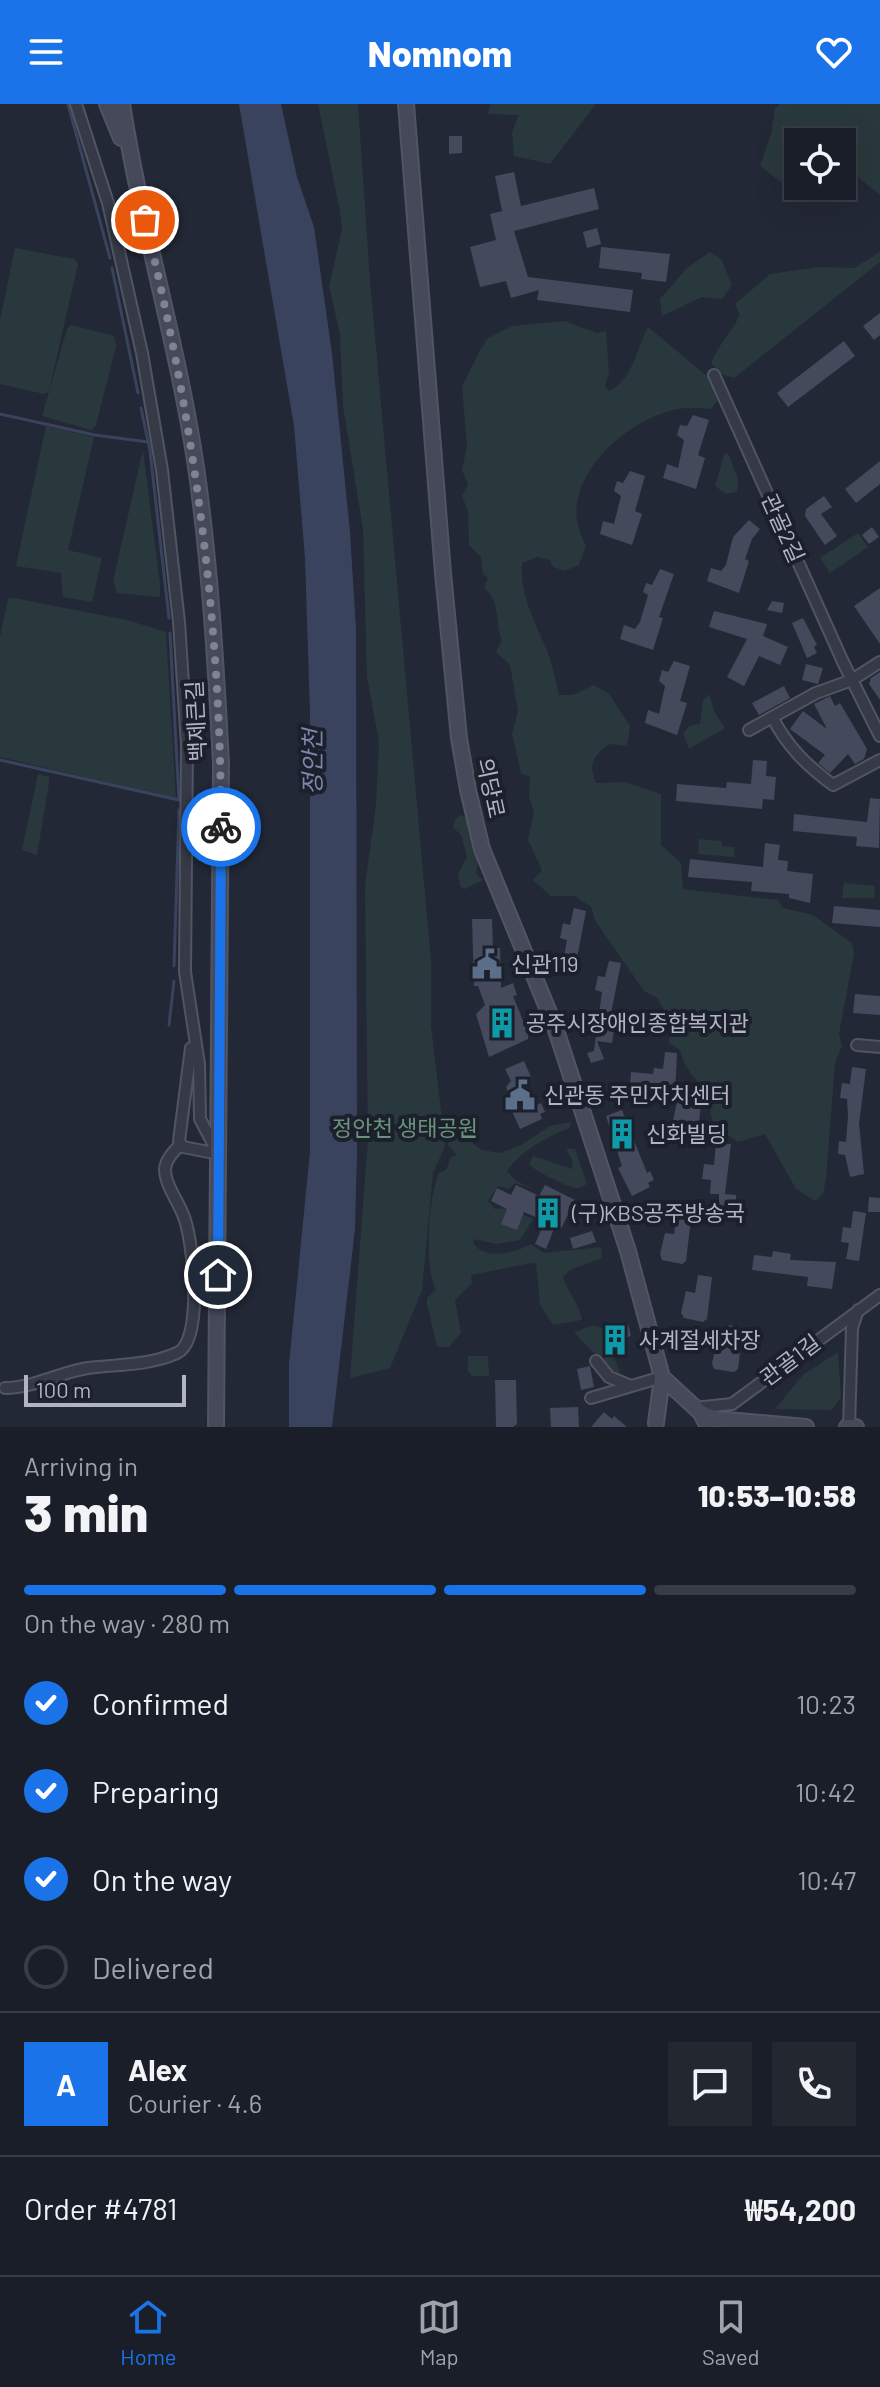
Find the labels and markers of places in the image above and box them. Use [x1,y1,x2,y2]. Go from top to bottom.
pin [111,186,179,254]
public building icon: 신관119 [470,947,504,981]
place label: 신관119 [511,950,578,976]
building icon: 공주시장애인종합복지관 [485,1006,519,1040]
place label: 공주시장애인종합복지관 [526,1009,749,1035]
public building icon: 신관동 주민자치센터 [503,1078,537,1112]
place label: 신관동 주민자치센터 [544,1081,731,1107]
building icon: 신화빌딩 [605,1117,639,1151]
place label: 신화빌딩 [646,1120,727,1146]
building icon: (구)KBS공주방송국 [531,1196,565,1230]
place label: (구)KBS공주방송국 [571,1199,745,1225]
pin [184,1241,252,1309]
building icon: 사계절세차장 [598,1323,632,1357]
place label: 사계절세차장 [639,1326,760,1352]

